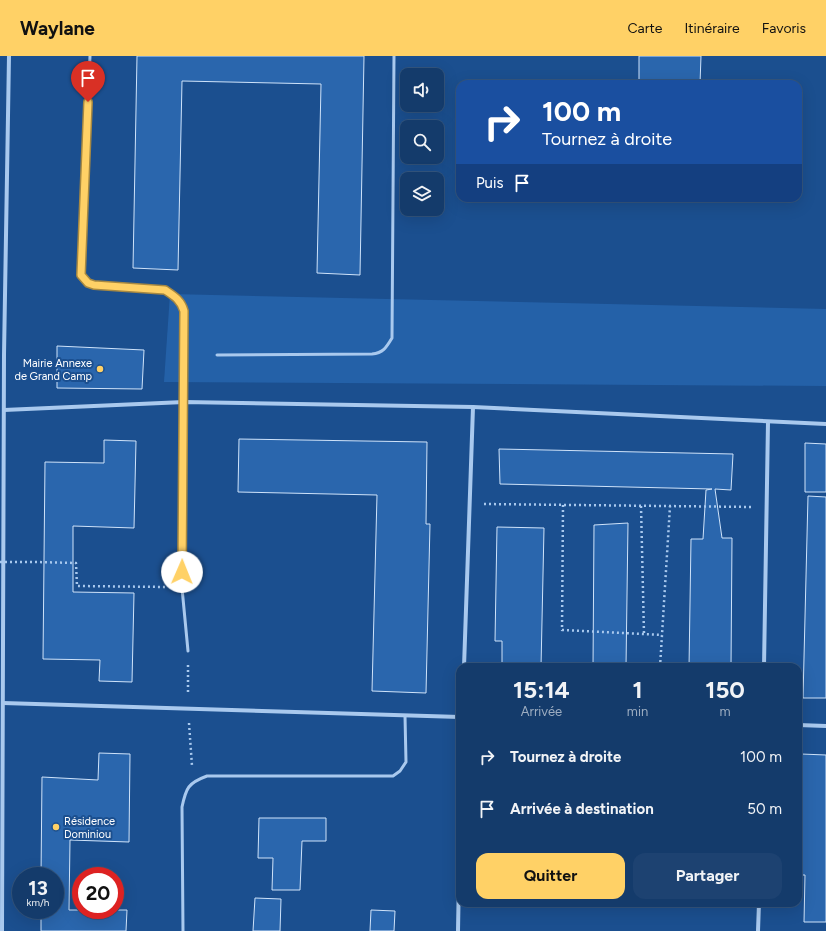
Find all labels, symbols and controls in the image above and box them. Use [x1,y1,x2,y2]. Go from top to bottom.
text: Waylane [20,17,95,40]
text: Carte [628,20,662,37]
text: Itinéraire [684,20,740,37]
text: Favoris [762,20,806,37]
pin [71,61,105,102]
icon: arrive [77,67,99,89]
map controls [400,68,444,216]
button: sound [400,68,444,112]
text: 100 m [542,94,621,128]
icon: right [476,96,528,148]
button: search [400,120,444,164]
text: Tournez à droite [542,128,672,150]
button: layers [400,172,444,216]
icon: arrive [511,172,533,194]
text: Puis [476,174,503,192]
place label: Mairie Annexe de Grand Camp [14,357,92,383]
marker: Mairie Annexe de Grand Camp [95,364,105,374]
position arrow [161,551,203,593]
text: 15:14 [513,675,570,704]
text: 1 [632,675,643,704]
text: 150 [705,675,745,704]
text: Arrivée [521,704,562,719]
text: min [627,704,648,719]
text: m [720,704,731,719]
icon: right [476,746,498,768]
text: Tournez à droite [510,748,621,766]
text: 100 m [740,748,782,766]
icon: arrive [476,798,498,820]
text: Arrivée à destination [510,800,654,818]
text: 50 m [747,800,782,818]
place label: Résidence Dominiou [64,815,115,841]
marker: Résidence Dominiou [51,822,61,832]
button: Quitter [476,853,625,899]
button: Partager [633,853,782,899]
speed limit sign: 20 [72,867,124,919]
text: 13 [28,876,48,900]
text: km/h [27,896,49,909]

